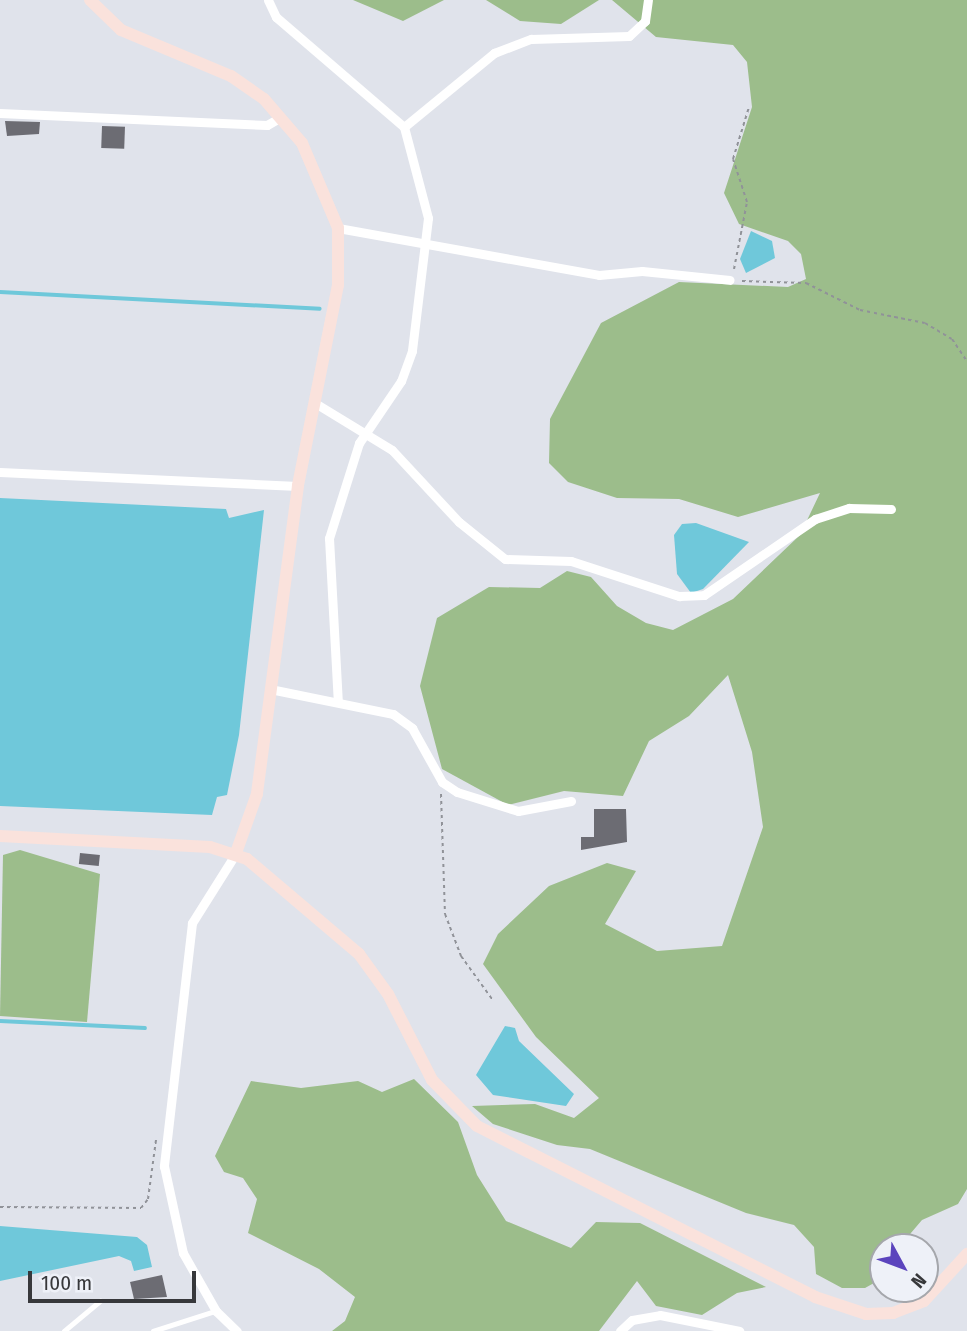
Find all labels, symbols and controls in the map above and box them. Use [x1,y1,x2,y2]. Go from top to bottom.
north arrow [869,1233,939,1303]
scale bar [32,1258,200,1302]
text: N [906,1269,931,1293]
text: 100 m [41,1270,92,1296]

